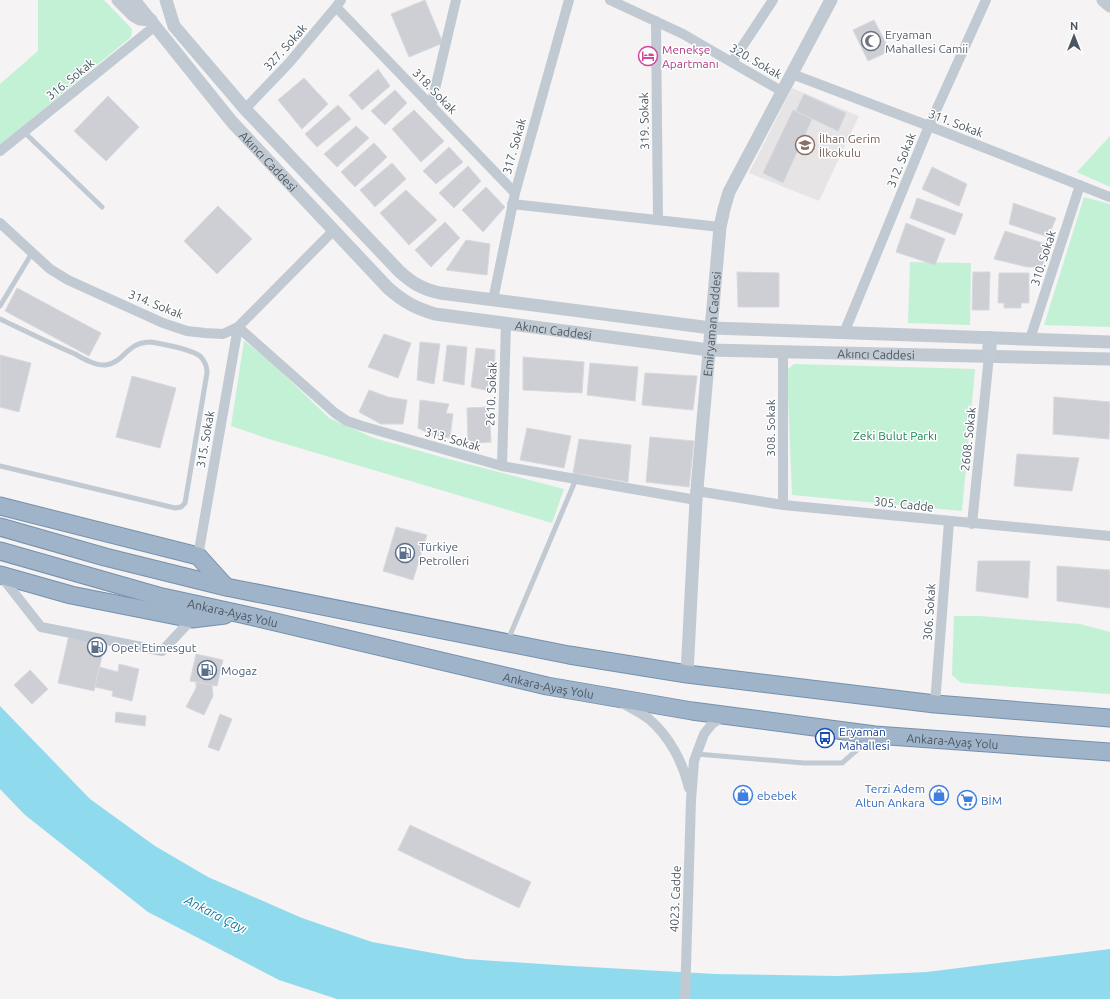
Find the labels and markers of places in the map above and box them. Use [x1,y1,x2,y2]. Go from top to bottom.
place label: Eryaman Mahallesi Camii [885,28,968,55]
mosque icon: Eryaman Mahallesi Camii [860,30,882,52]
place label: Menekşe Apartmanı [662,43,719,70]
hotel icon: Menekşe Apartmanı [637,45,659,67]
place label: İlhan Gerim İlkokulu [819,132,880,159]
school or university icon: İlhan Gerim İlkokulu [794,134,816,156]
place label: Türkiye Petrolleri [419,540,469,567]
fuel station icon: Türkiye Petrolleri [394,542,416,564]
fuel station icon: Opet Etimesgut [86,636,108,658]
place label: Opet Etimesgut [111,641,197,654]
fuel station icon: Mogaz [196,659,218,681]
place label: Mogaz [221,664,258,677]
place label: Eryaman Mahallesi [839,725,890,752]
bus stop icon: Eryaman Mahallesi [814,727,836,749]
place label: Terzi Adem Altun Ankara [855,782,925,809]
shop icon: ebebek [732,784,754,806]
shop icon: Terzi Adem Altun Ankara [928,784,950,806]
place label: ebebek [757,789,797,802]
supermarket icon: BİM [956,789,978,811]
place label: BİM [981,794,1002,807]

